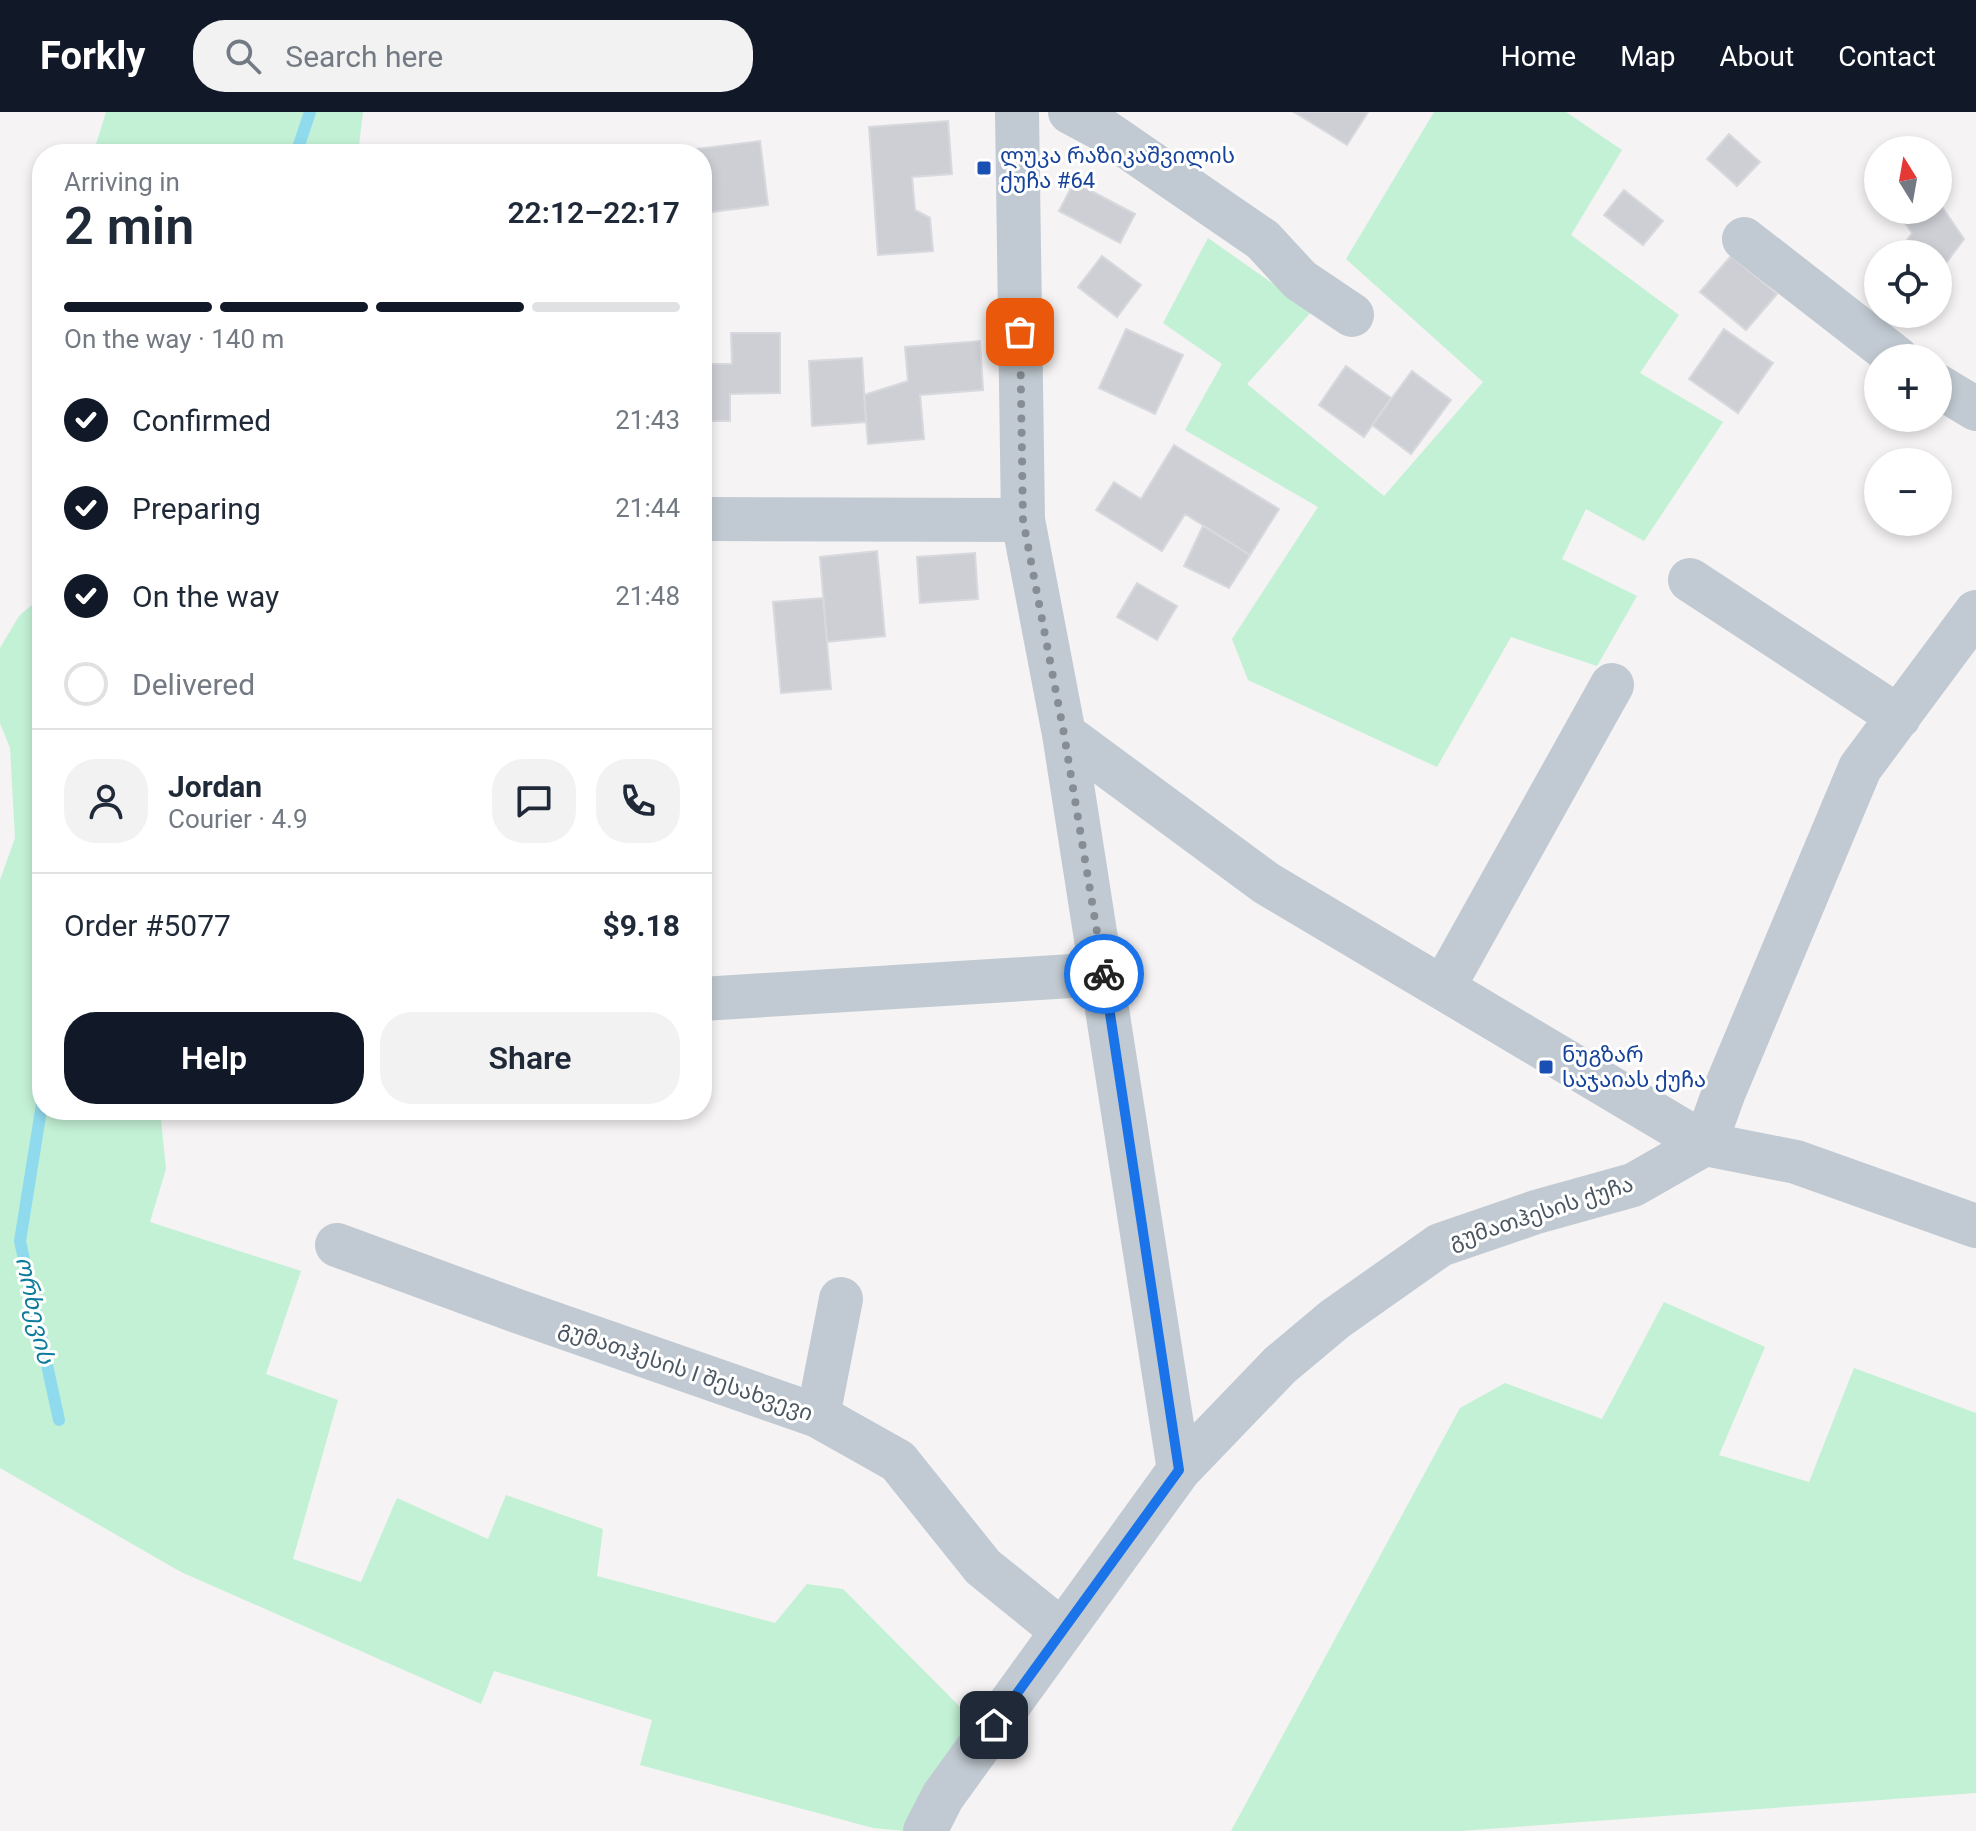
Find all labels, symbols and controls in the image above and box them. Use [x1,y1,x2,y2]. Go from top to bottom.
search box [193,20,753,92]
text: Forkly [40,34,145,78]
icon: search [221,34,265,78]
text: Search here [285,39,443,74]
text: Home [1501,40,1576,73]
text: Map [1620,40,1676,73]
text: About [1720,40,1794,73]
text: Contact [1838,40,1936,73]
north arrow [1864,136,1952,224]
map controls [1864,136,1952,536]
place label: ლუკა რაზიკაშვილის ქუჩა #64 [1000,143,1235,193]
marker: ლუკა რაზიკაშვილის ქუჩა #64 [975,159,993,177]
text: Arriving in [64,167,180,197]
text: 22:12–22:17 [507,195,680,230]
text: 2 min [64,196,194,257]
button: locate [1864,240,1952,328]
pin [986,298,1054,366]
icon: bag [998,310,1042,354]
text: On the way · 140 m [64,324,284,354]
button: + [1864,344,1952,432]
icon: check [64,398,108,442]
text: Confirmed [132,403,271,438]
text: 21:43 [615,405,680,435]
button: − [1864,448,1952,536]
icon: check [64,486,108,530]
text: Preparing [132,491,261,526]
text: 21:44 [615,493,680,523]
icon: check [64,574,108,618]
text: On the way [132,579,279,614]
text: 21:48 [615,581,680,611]
text: Delivered [132,667,255,702]
button: person [64,759,148,843]
button: chat [492,759,576,843]
button: phone [596,759,680,843]
text: Jordan [168,769,262,804]
text: Courier · 4.9 [168,804,308,834]
text: Order #5077 [64,908,231,943]
text: $9.18 [602,908,680,943]
courier [1064,934,1144,1014]
icon: bike [1082,952,1126,996]
button: Help [64,1012,364,1104]
button: Share [380,1012,680,1104]
place label: ნუგზარ საჯაიას ქუჩა [1562,1042,1706,1092]
marker: ნუგზარ საჯაიას ქუჩა [1537,1058,1555,1076]
street label: გუმათჰესის ქუჩა [1446,1171,1636,1254]
water label: ორხევის [10,1254,60,1367]
street label: გუმათჰესის I შესახვევი [556,1315,816,1426]
pin [960,1691,1028,1759]
icon: home [972,1703,1016,1747]

